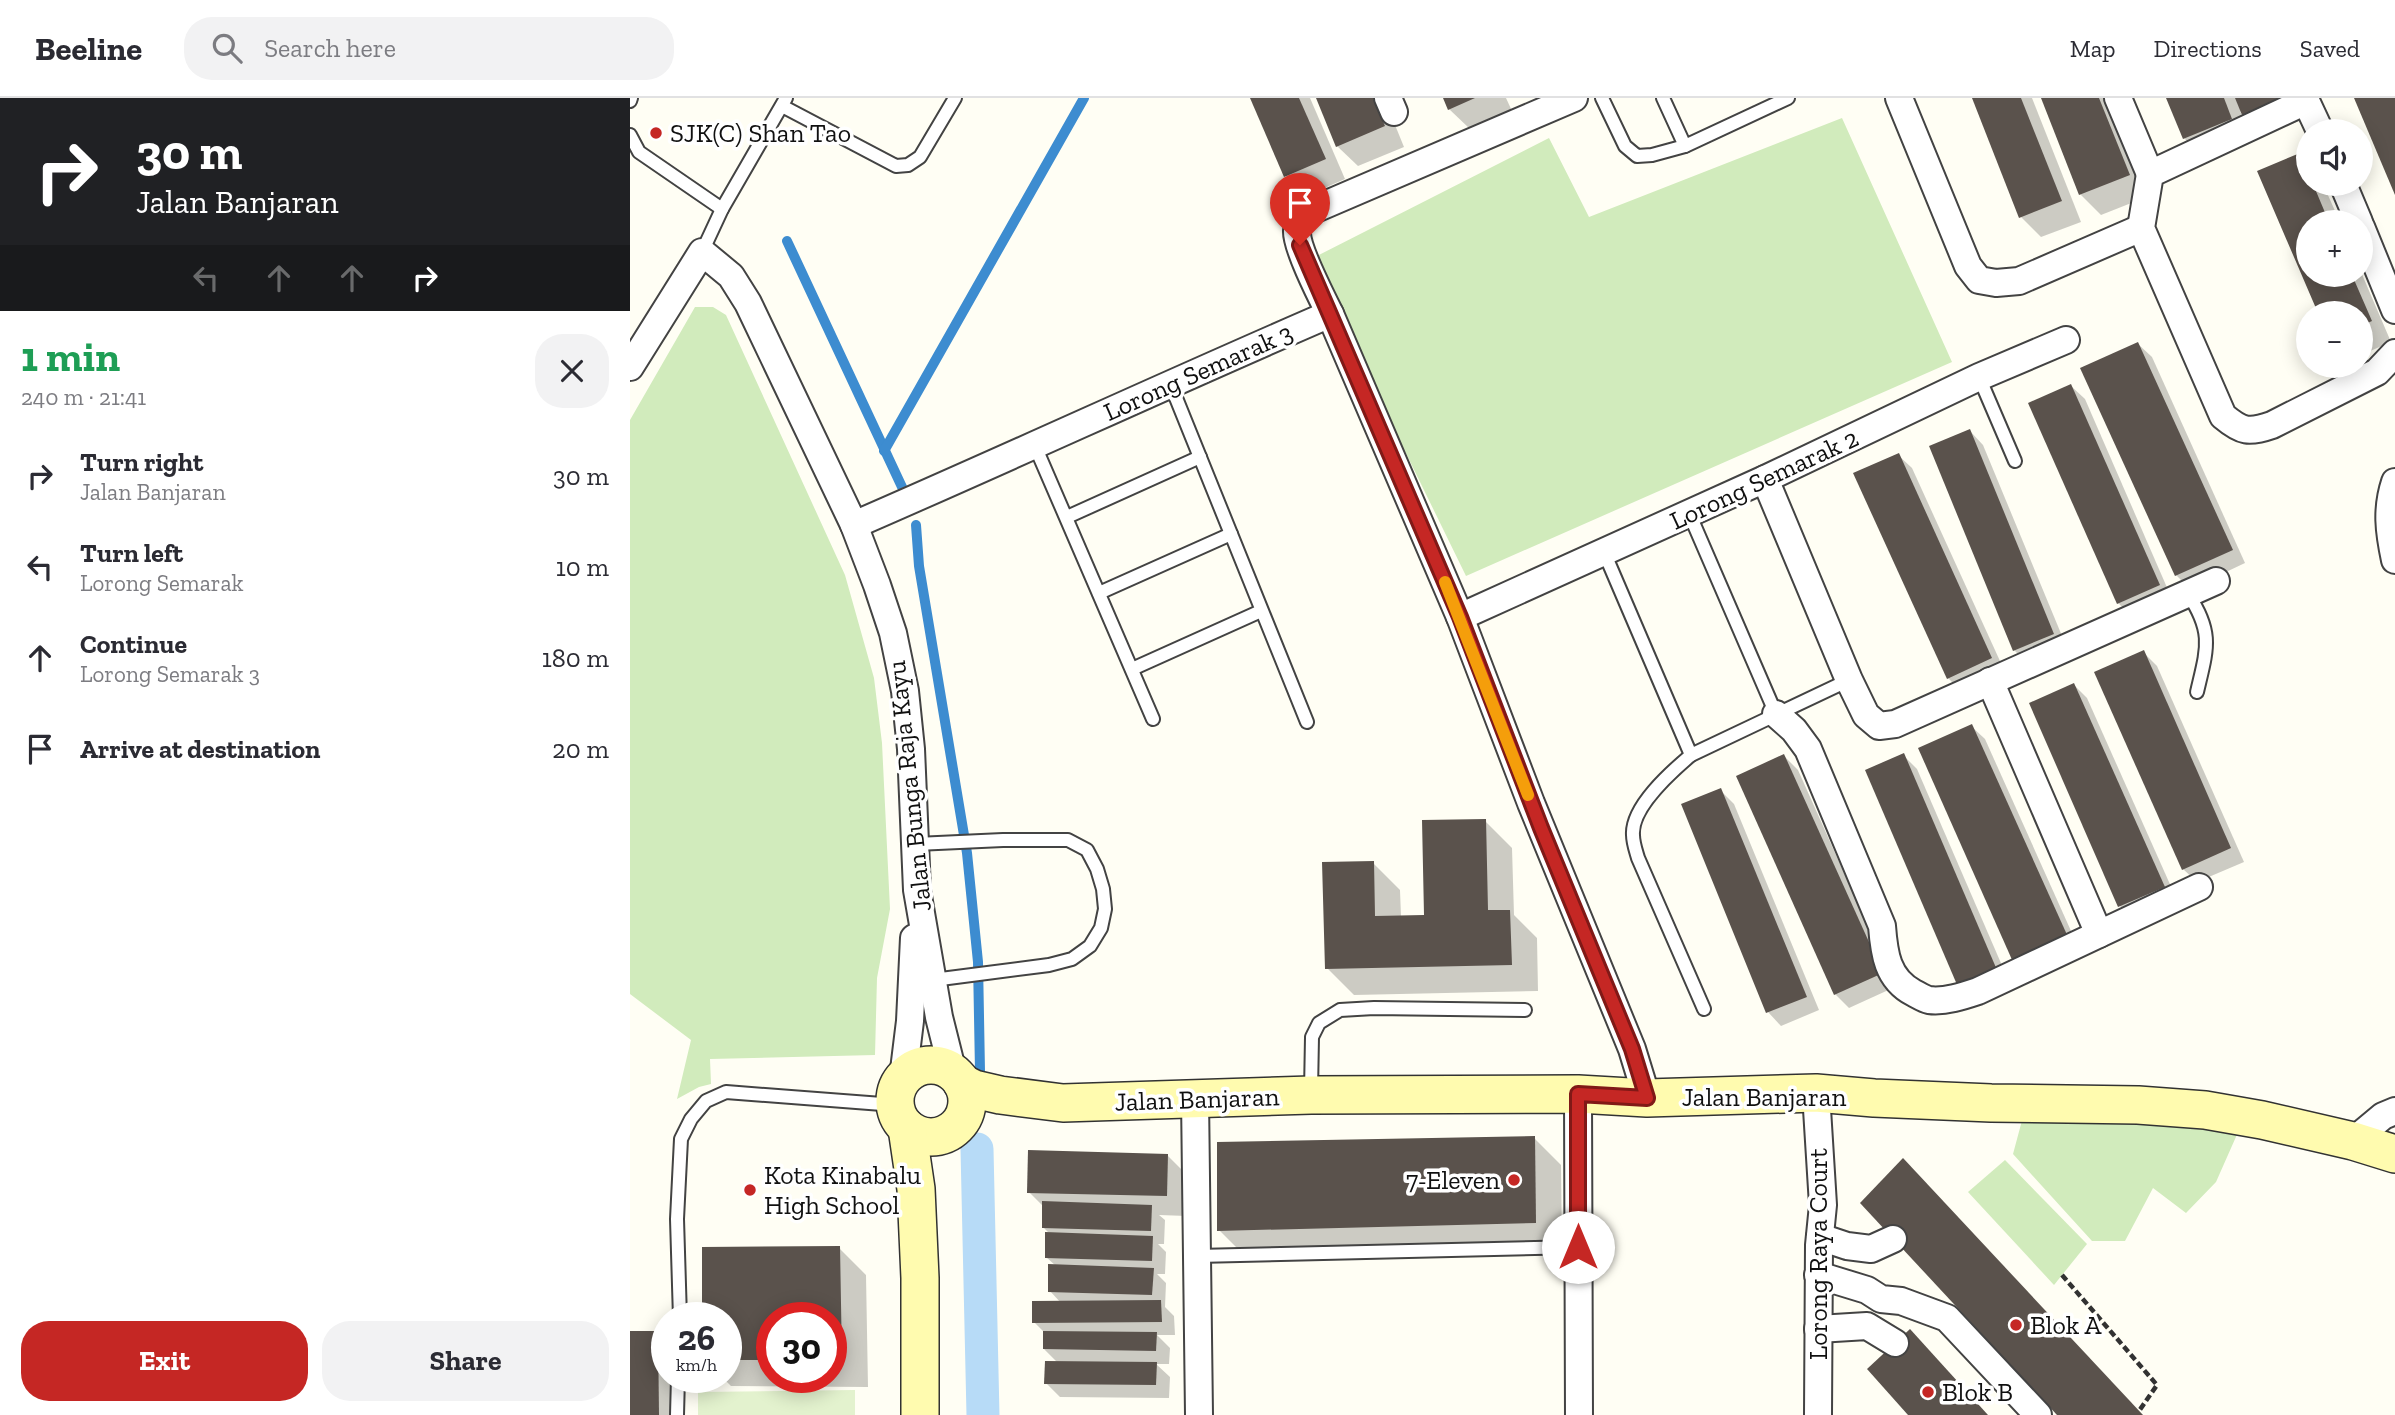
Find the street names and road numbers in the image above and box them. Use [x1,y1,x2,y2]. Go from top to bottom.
street label: Lorong Semarak 3 [1099,316,1297,428]
street label: Lorong Semarak 2 [1665,421,1863,537]
street label: Jalan Bunga Raja Kayu [880,659,938,913]
street label: Jalan Banjaran [1114,1080,1280,1118]
street label: Jalan Banjaran [1682,1081,1846,1113]
street label: Lorong Raya Court [1802,1148,1834,1360]

